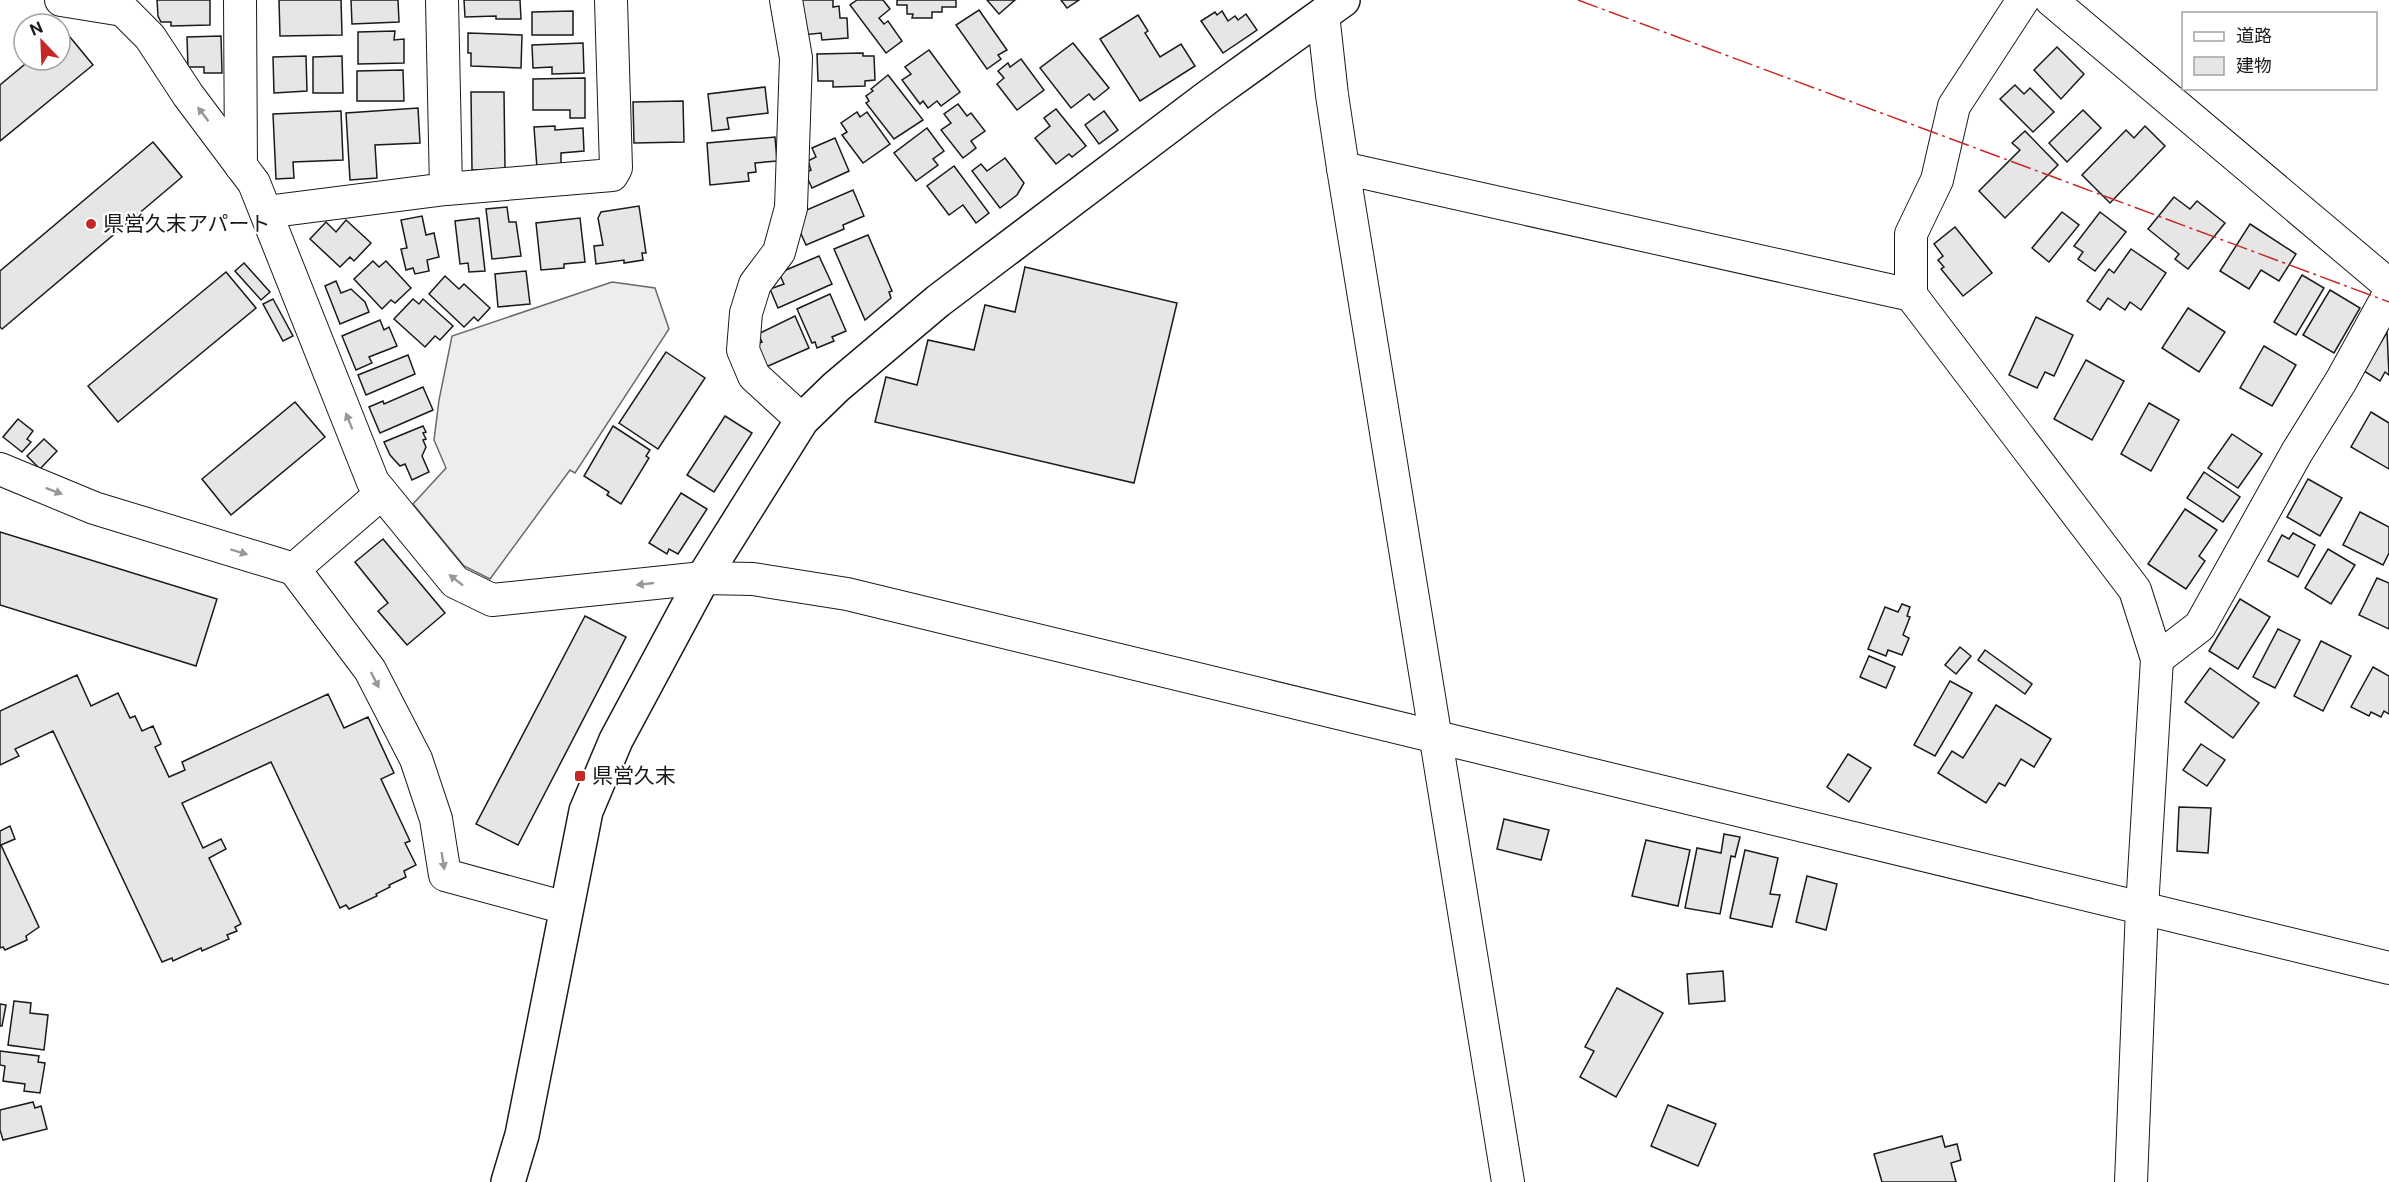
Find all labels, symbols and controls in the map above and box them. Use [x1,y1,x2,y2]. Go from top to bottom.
north arrow [12,12,72,72]
legend [2182,12,2377,90]
text: N [27,17,46,40]
text: 道路 [2236,25,2272,46]
text: 建物 [2236,55,2272,76]
one-way arrow [197,107,209,122]
place label: 県営久末アパート [103,211,271,236]
marker: 県営久末アパート [84,217,98,231]
one-way arrow [344,412,353,430]
one-way arrow [45,487,63,497]
one-way arrow [230,548,248,557]
one-way arrow [448,574,464,587]
one-way arrow [635,579,654,589]
one-way arrow [370,671,380,688]
place label: 県営久末 [592,763,676,788]
marker: 県営久末 [573,769,587,783]
one-way arrow [439,852,448,871]

